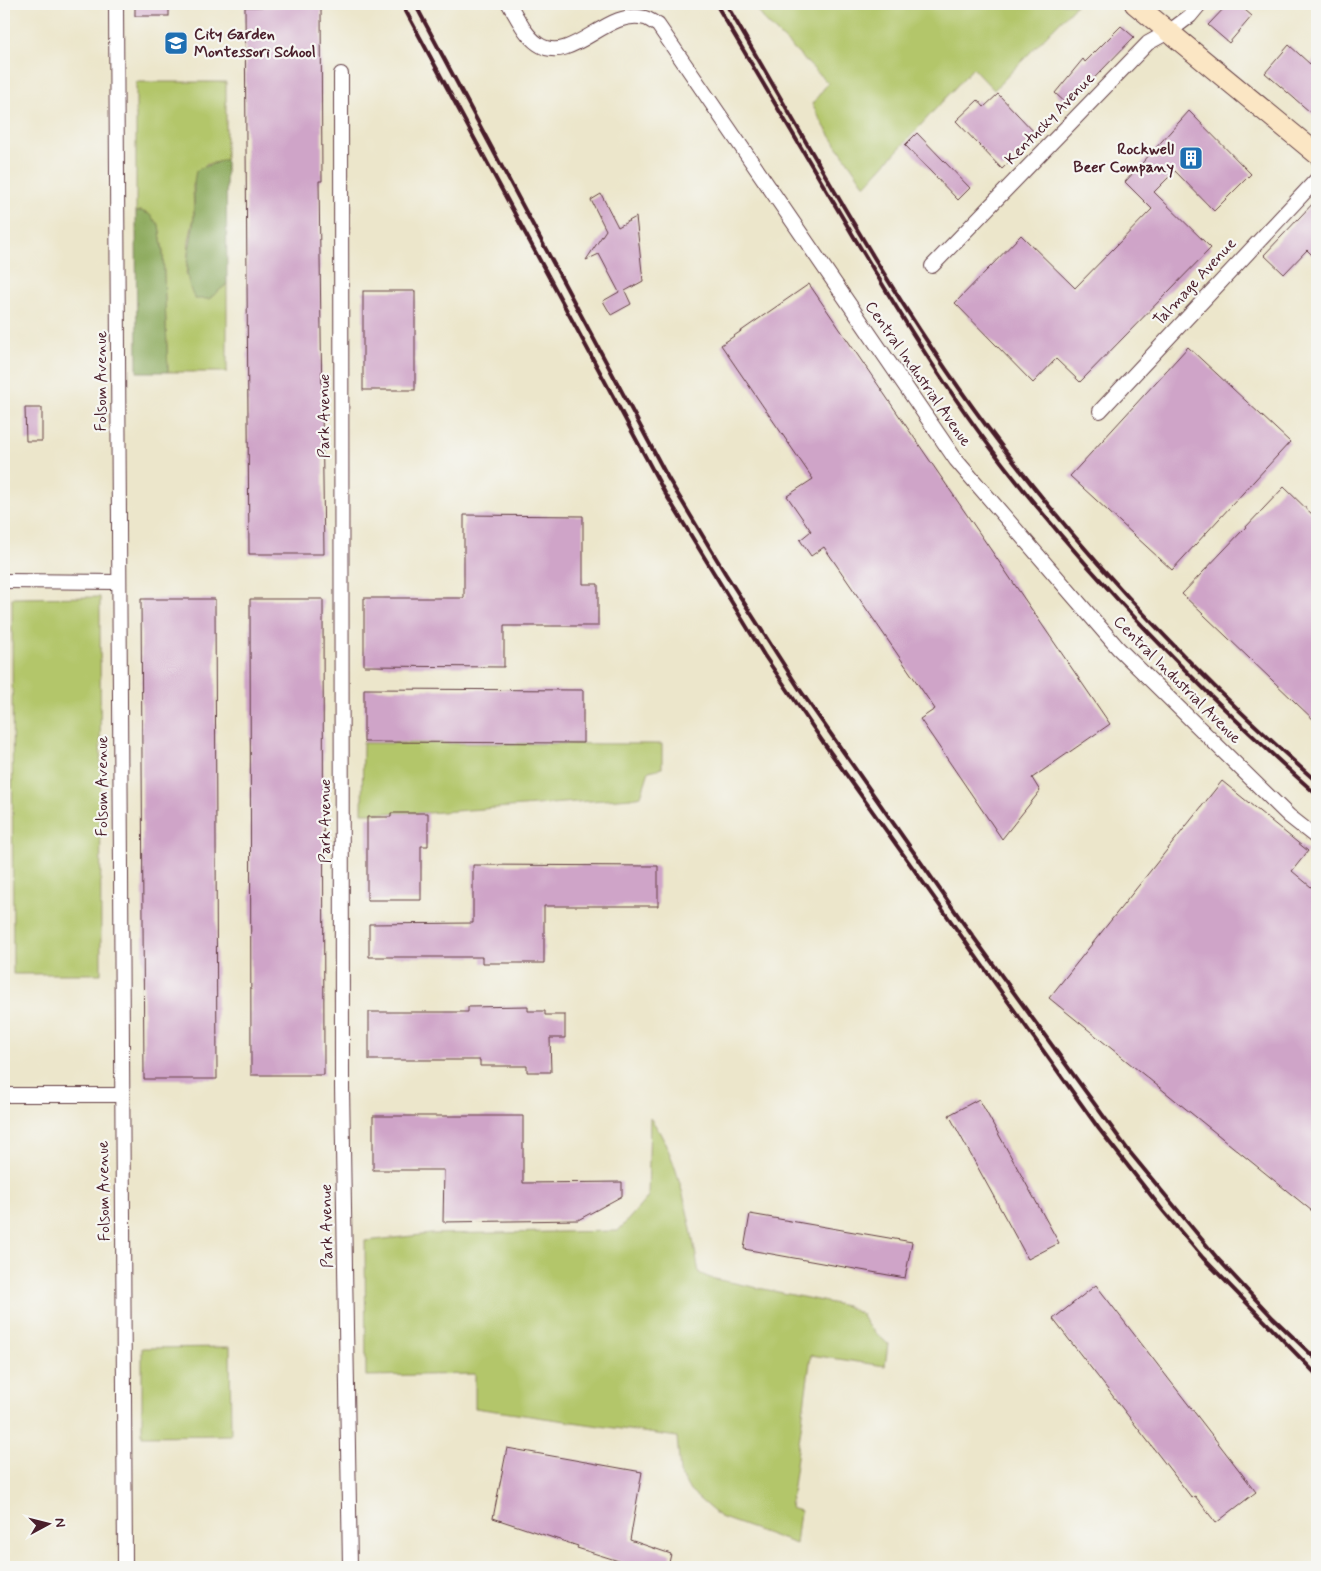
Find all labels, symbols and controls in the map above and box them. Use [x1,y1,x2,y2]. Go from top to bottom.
place label: City Garden Montessori School [194,24,316,63]
school or university icon: City Garden Montessori School [163,30,189,56]
street label: Kentucky Avenue [1000,68,1100,170]
place label: Rockwell Beer Company [1073,139,1174,178]
building icon: Rockwell Beer Company [1178,145,1204,171]
street label: Talmage Avenue [1149,233,1241,331]
street label: Central Industrial Avenue [860,297,976,451]
street label: Folsom Avenue [91,330,112,431]
street label: Park Avenue [314,374,335,458]
street label: Central Industrial Avenue [1108,611,1246,749]
street label: Folsom Avenue [92,735,113,836]
street label: Park Avenue [315,779,336,863]
street label: Folsom Avenue [93,1140,115,1242]
street label: Park Avenue [316,1184,338,1268]
north arrow [22,1498,72,1548]
text: N [50,1517,69,1528]

